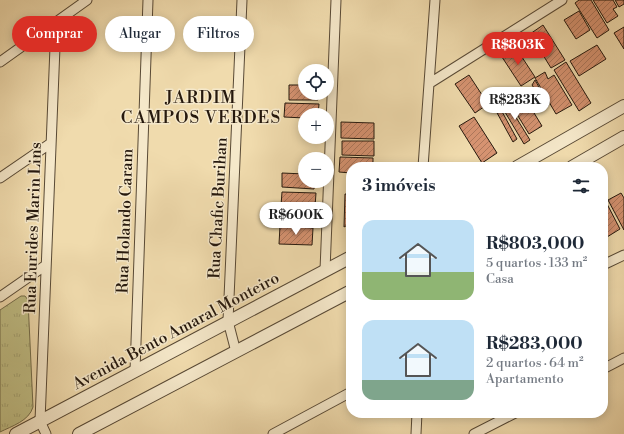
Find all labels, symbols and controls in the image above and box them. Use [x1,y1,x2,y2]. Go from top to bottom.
chip: Comprar [12,16,97,52]
chip: Alugar [105,16,175,52]
chip: Filtros [183,16,254,52]
pin: R$803K [485,32,551,66]
text: R$803K [491,37,545,53]
map controls [298,64,334,188]
button: locate [298,64,334,100]
district label: JARDIM CAMPOS VERDES [121,87,281,129]
pin: R$283K [482,87,548,121]
text: R$283K [489,92,541,108]
button: + [298,108,334,144]
street label: Rua Chafic Burihan [204,136,232,279]
street label: Rua Eurides Marin Lins [20,142,46,314]
street label: Rua Holando Caram [112,148,138,294]
button: − [298,152,334,188]
text: 3 imóveis [362,175,436,197]
icon: filters [570,175,592,197]
pin: R$600K [263,202,329,236]
text: R$600K [269,207,323,223]
text: R$803,000 [486,233,584,255]
icon: home [394,236,442,284]
text: 5 quartos · 133 m² [486,255,587,271]
street label: Avenida Bento Amaral Monteiro [68,268,283,395]
text: Casa [486,271,514,287]
text: R$283,000 [486,333,583,355]
icon: home [394,336,442,384]
text: 2 quartos · 64 m² [486,355,584,371]
text: Apartamento [486,371,564,387]

